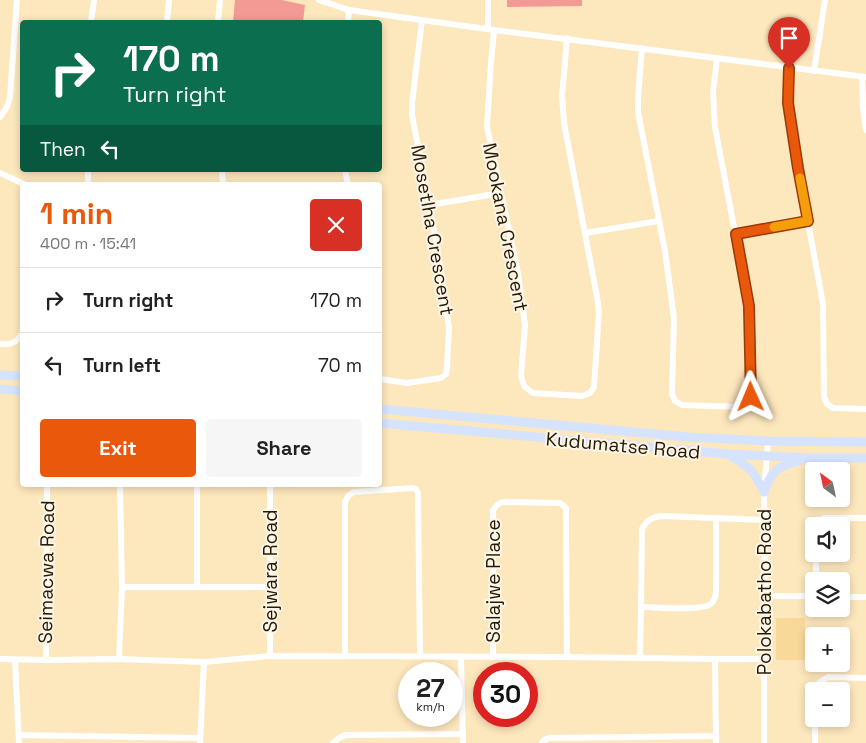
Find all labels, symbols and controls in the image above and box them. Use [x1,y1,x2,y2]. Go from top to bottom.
pin [768,17,810,68]
icon: arrive [775,24,803,52]
text: 170 m [123,37,220,81]
icon: right [40,40,105,105]
text: Turn right [123,80,226,108]
icon: left [96,135,124,163]
text: Then [40,137,86,162]
street label: Mookana Crescent [477,141,534,314]
street label: Mosetlha Crescent [405,143,460,317]
text: 1 min [40,194,113,233]
button: close [310,199,362,251]
text: 400 m · 15:41 [40,233,136,254]
icon: right [40,286,68,314]
text: Turn right [83,288,173,313]
text: 170 m [310,288,362,313]
icon: left [40,351,68,379]
text: Turn left [83,353,161,378]
text: 70 m [318,353,362,378]
position arrow [724,370,776,422]
button: Exit [40,419,196,477]
button: Share [206,419,362,477]
street label: Kudumatse Road [545,426,701,465]
north arrow [805,462,850,508]
map controls [805,462,850,727]
street label: Seimacwa Road [33,500,60,644]
street label: Polokabatho Road [752,509,777,675]
street label: Sejwara Road [258,510,283,632]
button: sound [805,517,850,562]
street label: Salajwe Place [481,519,506,643]
button: layers [805,572,850,617]
button: + [805,627,850,672]
speed limit sign: 30 [473,662,538,727]
text: 27 [416,672,445,704]
button: − [805,682,850,727]
text: km/h [416,699,445,715]

